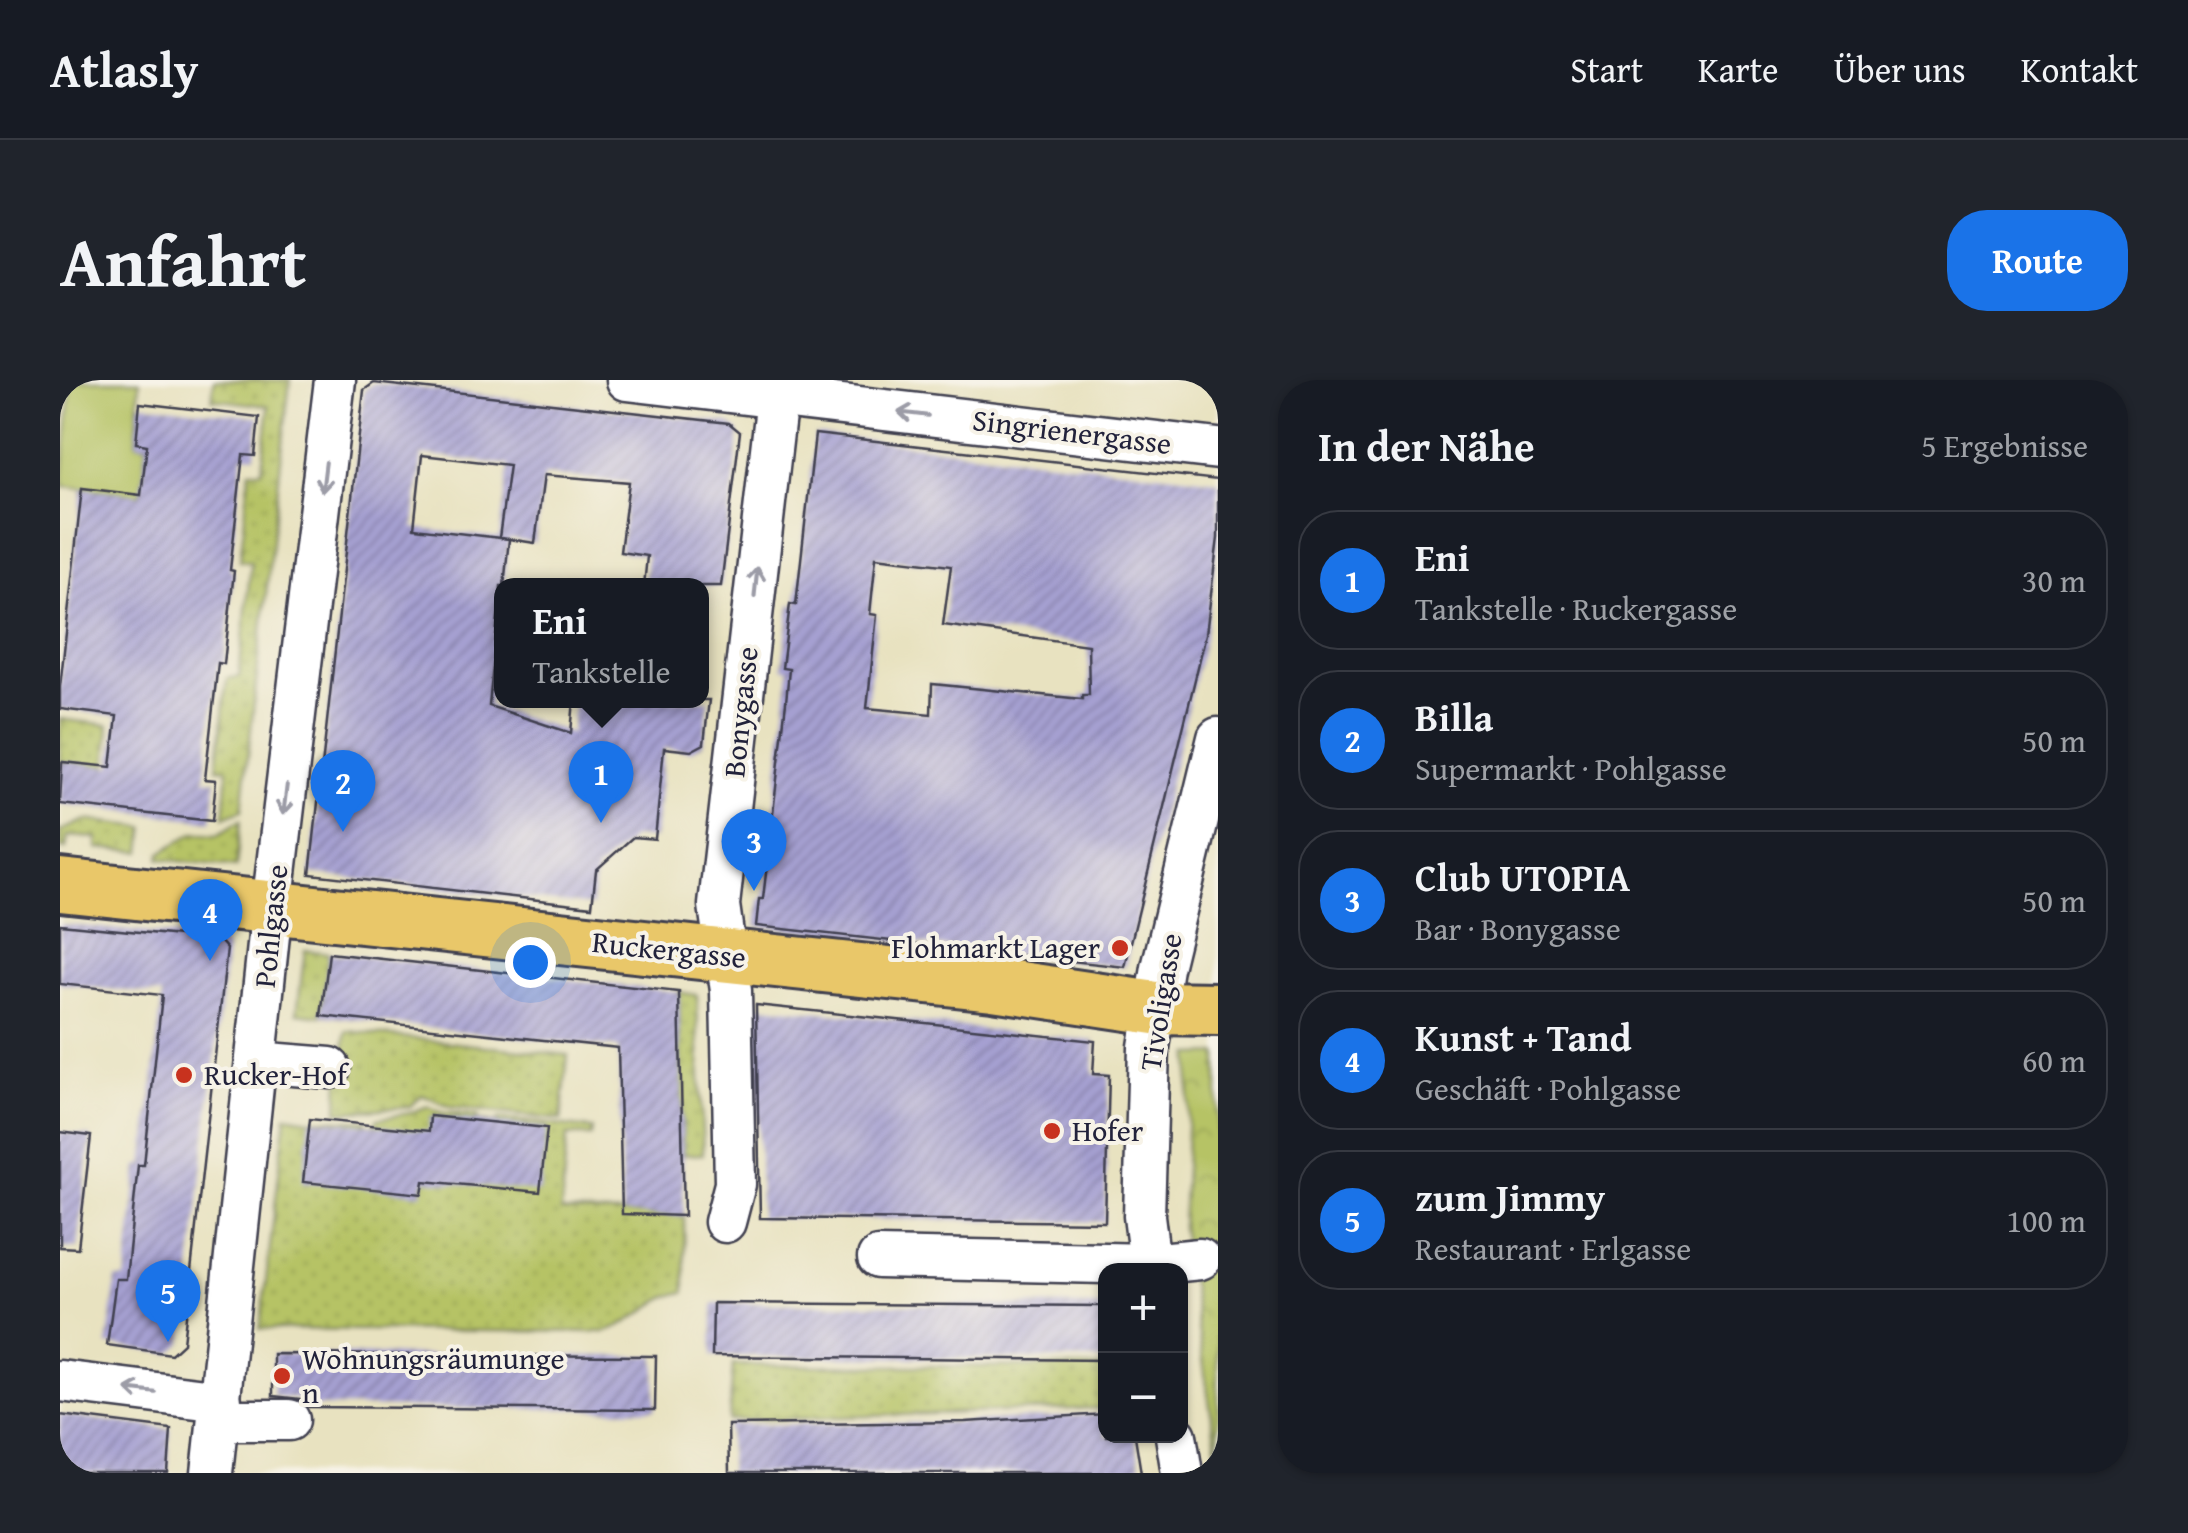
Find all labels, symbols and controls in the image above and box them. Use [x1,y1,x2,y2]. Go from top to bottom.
text: Atlasly [50,34,198,105]
text: Start [1570,44,1643,95]
text: Karte [1698,44,1779,95]
text: Über uns [1834,44,1966,95]
text: Kontakt [2021,44,2138,95]
text: Anfahrt [60,209,306,312]
button: Route [1947,210,2128,311]
street label: Singrienergasse [970,397,1174,465]
one-way arrow [897,404,929,423]
text: In der Nähe [1318,415,1535,476]
text: 5 Ergebnisse [1921,422,2088,469]
one-way arrow [314,460,332,492]
text: Eni [1415,529,1470,585]
text: 1 [1344,557,1361,604]
text: 30 m [2022,557,2086,604]
one-way arrow [747,566,766,598]
popup [494,578,709,708]
text: Tankstelle · Ruckergasse [1415,585,1737,632]
text: Eni [532,592,587,648]
street label: Bonygasse [711,644,769,779]
text: Tankstelle [532,648,671,695]
text: Billa [1415,689,1493,745]
text: 2 [1344,717,1361,764]
text: 50 m [2022,717,2086,764]
pin: 1 [568,740,634,823]
text: Supermarkt · Pohlgasse [1415,745,1727,792]
pin: 2 [310,750,376,832]
one-way arrow [275,783,294,815]
pin: 3 [722,808,786,891]
text: Club UTOPIA [1415,849,1630,905]
street label: Pohlgasse [242,862,298,990]
text: 3 [1344,877,1361,924]
text: 50 m [2022,877,2086,924]
pin: 4 [178,878,242,961]
text: Bar · Bonygasse [1415,905,1621,952]
street label: Ruckergasse [590,919,748,979]
place label: Flohmarkt Lager [891,925,1100,969]
street label: Tivoligasse [1127,930,1193,1074]
your location [505,937,556,988]
marker: Flohmarkt Lager [1109,937,1131,959]
text: Kunst + Tand [1415,1009,1632,1065]
text: 4 [1344,1037,1361,1084]
text: 60 m [2022,1037,2086,1084]
place label: Rucker-Hof [204,1052,350,1096]
marker: Rucker-Hof [173,1064,195,1086]
text: Geschäft · Pohlgasse [1415,1065,1681,1112]
place label: Hofer [1072,1108,1143,1152]
marker: Hofer [1041,1120,1063,1142]
text: zum Jimmy [1415,1169,1605,1225]
text: 5 [1344,1197,1361,1244]
text: 100 m [2007,1197,2086,1244]
text: Restaurant · Erlgasse [1415,1225,1691,1272]
pin: 5 [136,1260,200,1342]
map controls [1098,1263,1188,1443]
button: + [1098,1263,1188,1353]
place label: Wohnungsräumunge n [302,1336,565,1414]
button: − [1098,1353,1188,1443]
marker: Wohnungsräumunge n [271,1365,293,1387]
one-way arrow [125,1381,157,1400]

